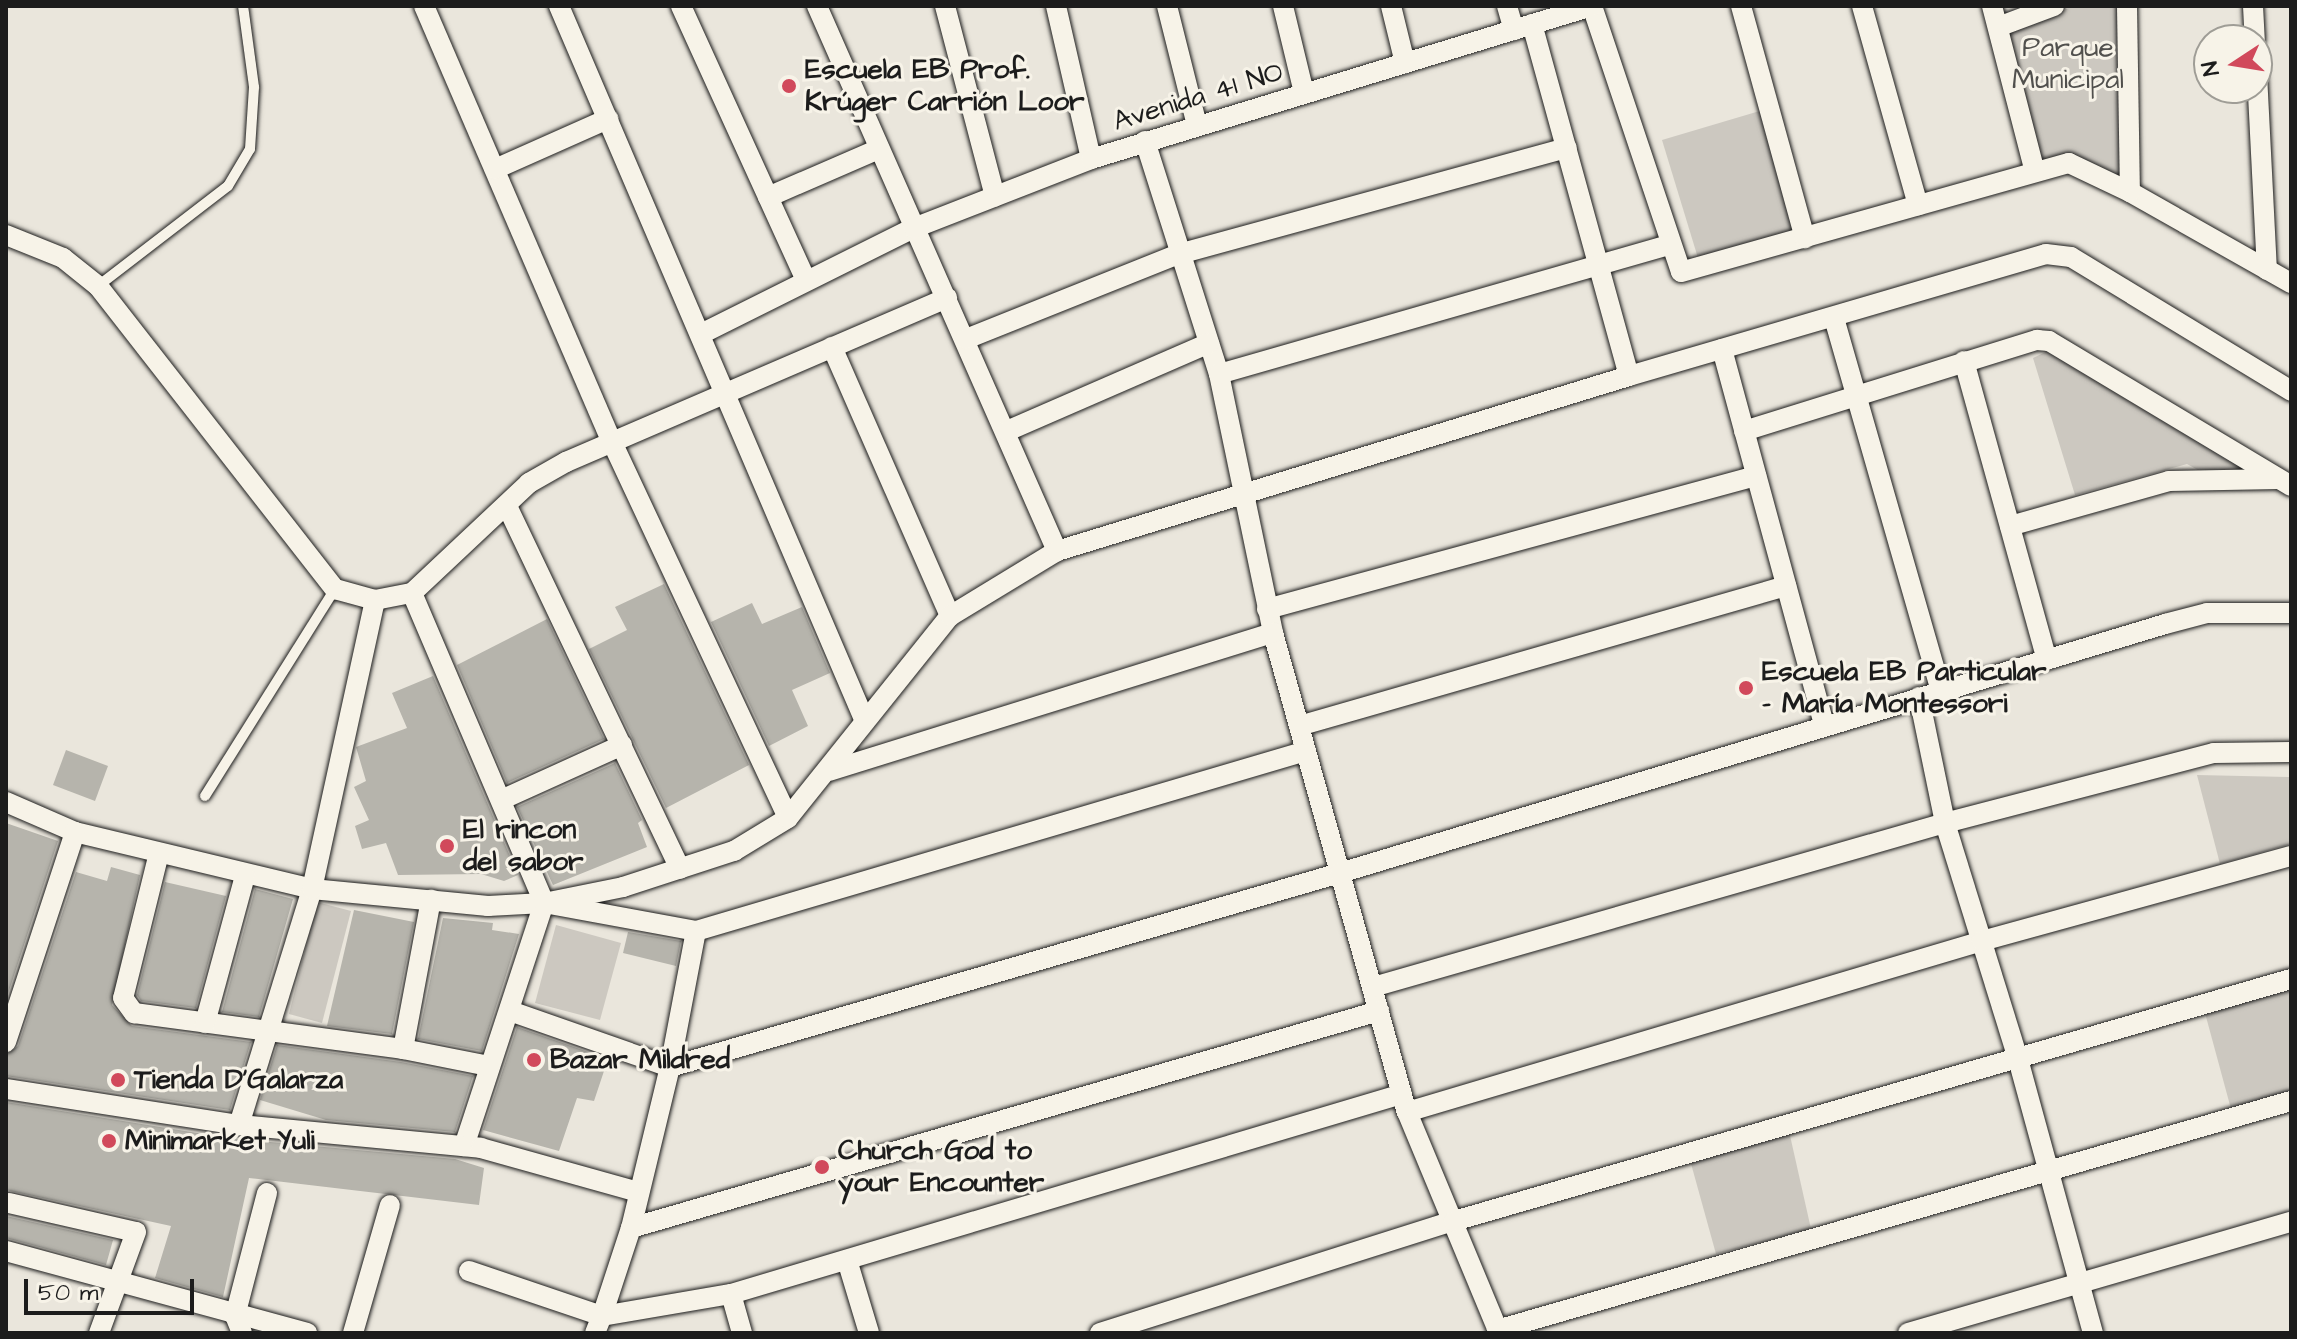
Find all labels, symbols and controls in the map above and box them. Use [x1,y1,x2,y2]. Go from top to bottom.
north arrow [2193,24,2273,104]
park label: Parque Municipal [2012,31,2124,97]
place label: Escuela EB Prof. Krúger Carrión Loor [805,53,1084,119]
street label: Avenida 41 NO [1109,55,1287,139]
text: N [2194,59,2228,79]
marker: Escuela EB Prof. Krúger Carrión Loor [780,77,798,95]
place label: Escuela EB Particular - María Montessori [1762,655,2046,721]
marker: Escuela EB Particular - María Montessori [1737,679,1755,697]
place label: El rincon del sabor [463,813,583,879]
marker: El rincon del sabor [438,837,456,855]
place label: Bazar Mildred [550,1043,730,1077]
marker: Bazar Mildred [525,1051,543,1069]
place label: Tienda D'Galarza [134,1063,343,1097]
marker: Tienda D'Galarza [109,1071,127,1089]
place label: Minimarket Yuli [125,1124,315,1158]
marker: Minimarket Yuli [100,1132,118,1150]
place label: Church God to your Encounter [838,1134,1044,1200]
marker: Church God to your Encounter [813,1158,831,1176]
scale bar [28,1263,198,1313]
text: 50 m [38,1276,98,1310]

